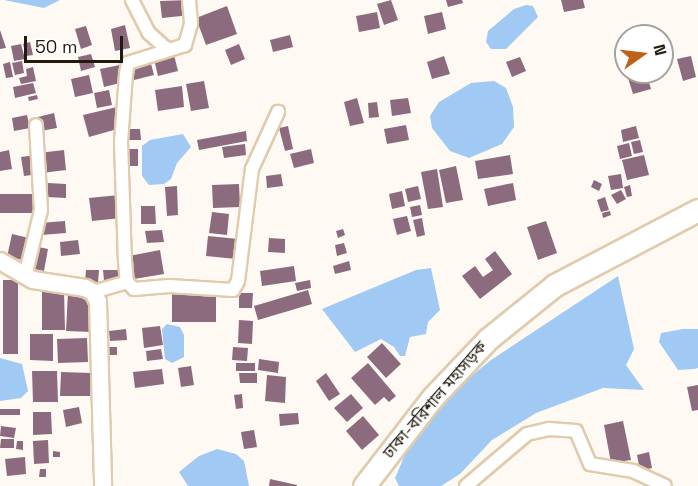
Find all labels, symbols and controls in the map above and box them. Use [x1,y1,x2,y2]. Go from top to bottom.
scale bar [27,24,126,62]
north arrow [614,24,674,84]
text: 50 m [35,35,77,58]
text: N [649,42,671,58]
street label: ঢাকা-বরিশাল মহাসড়ক [379,338,491,462]

